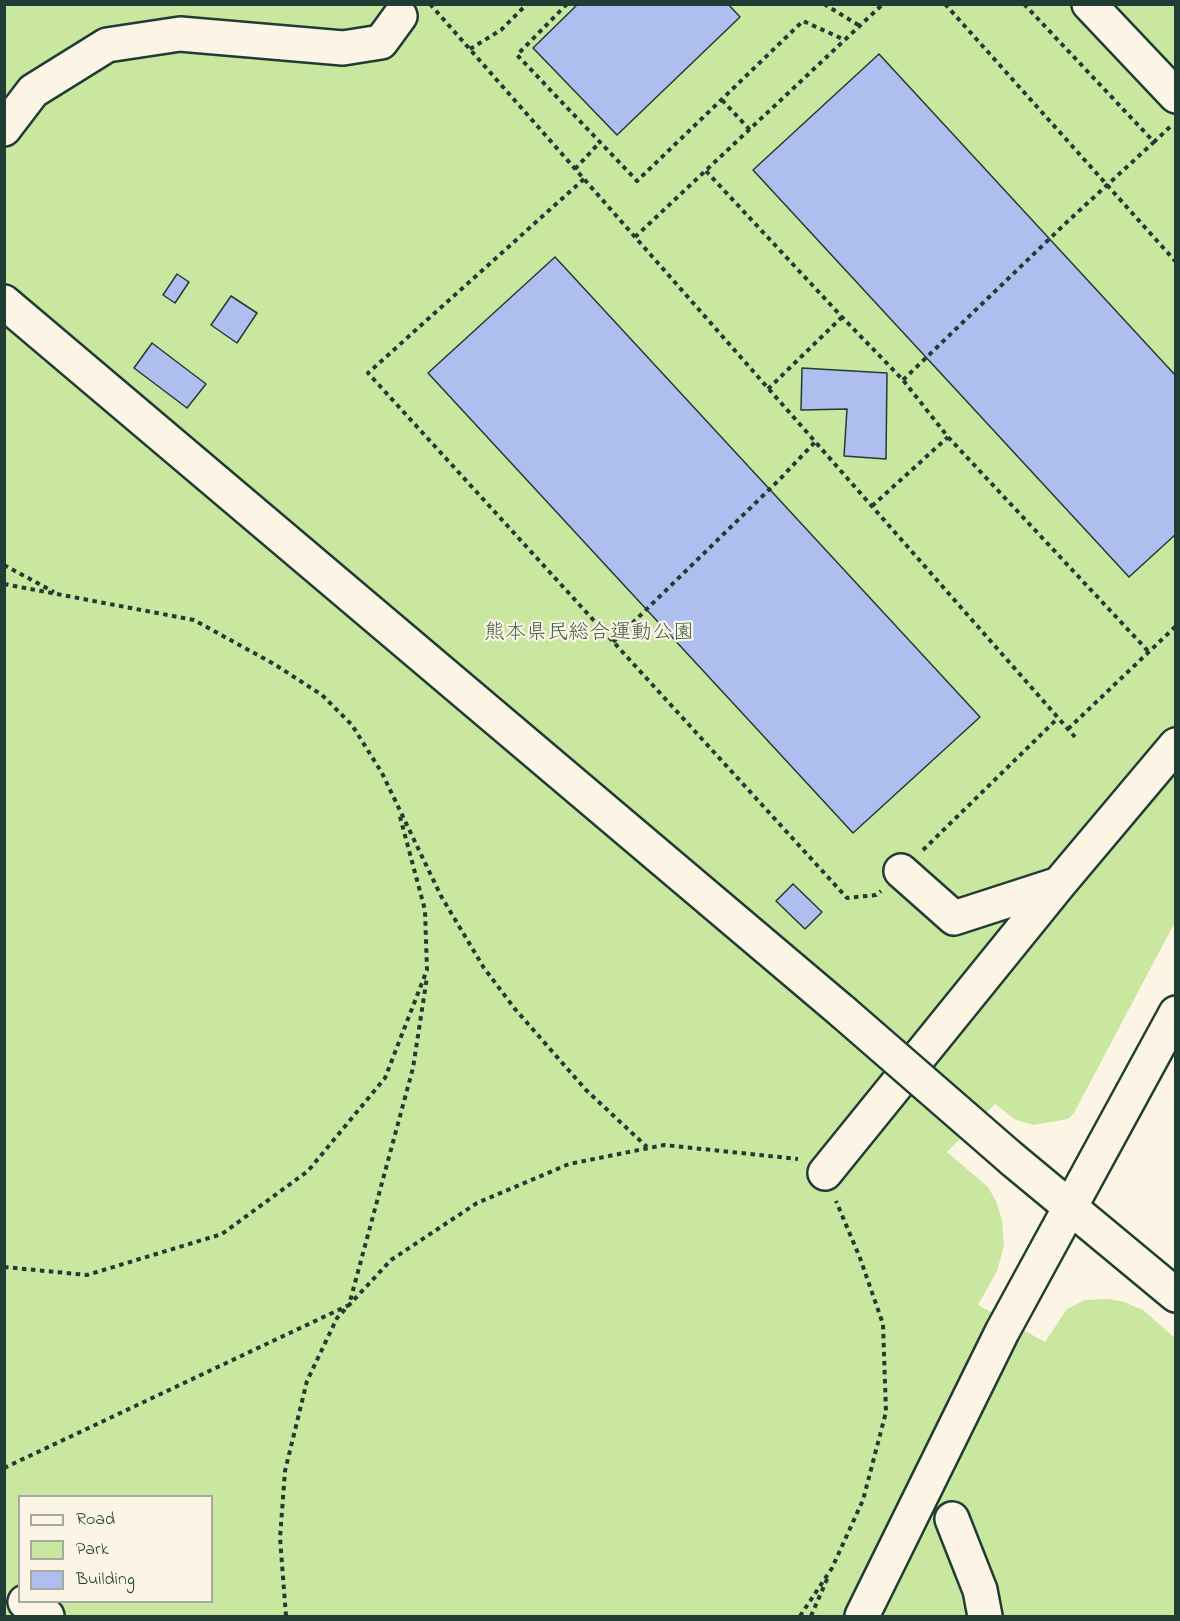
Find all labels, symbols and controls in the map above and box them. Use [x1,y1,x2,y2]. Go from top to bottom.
park label: 熊本県民総合運動公園 [484,622,694,648]
legend [18,1495,213,1603]
text: Road [76,1507,115,1533]
text: Park [76,1537,109,1563]
text: Building [76,1567,135,1593]

